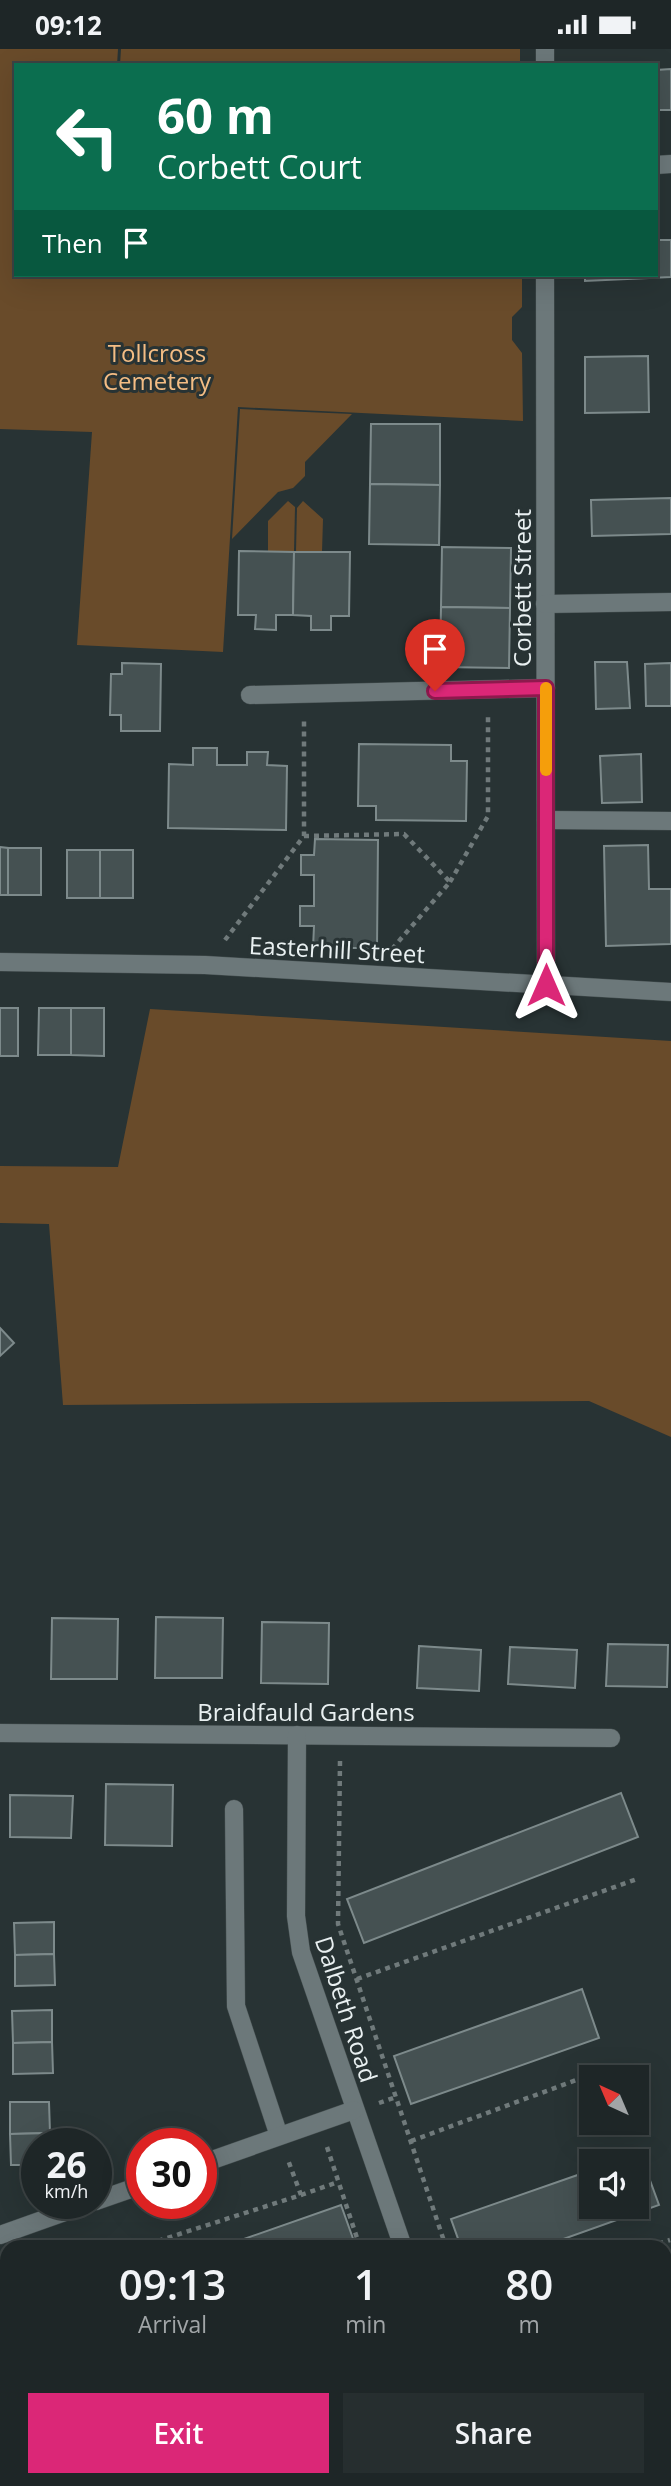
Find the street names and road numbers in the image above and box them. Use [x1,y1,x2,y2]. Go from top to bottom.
street label: Corbett Street [505,509,538,667]
street label: Easterhill Street [248,928,426,970]
street label: Braidfauld Gardens [197,1695,415,1728]
street label: Dalbeth Road [308,1932,386,2086]

